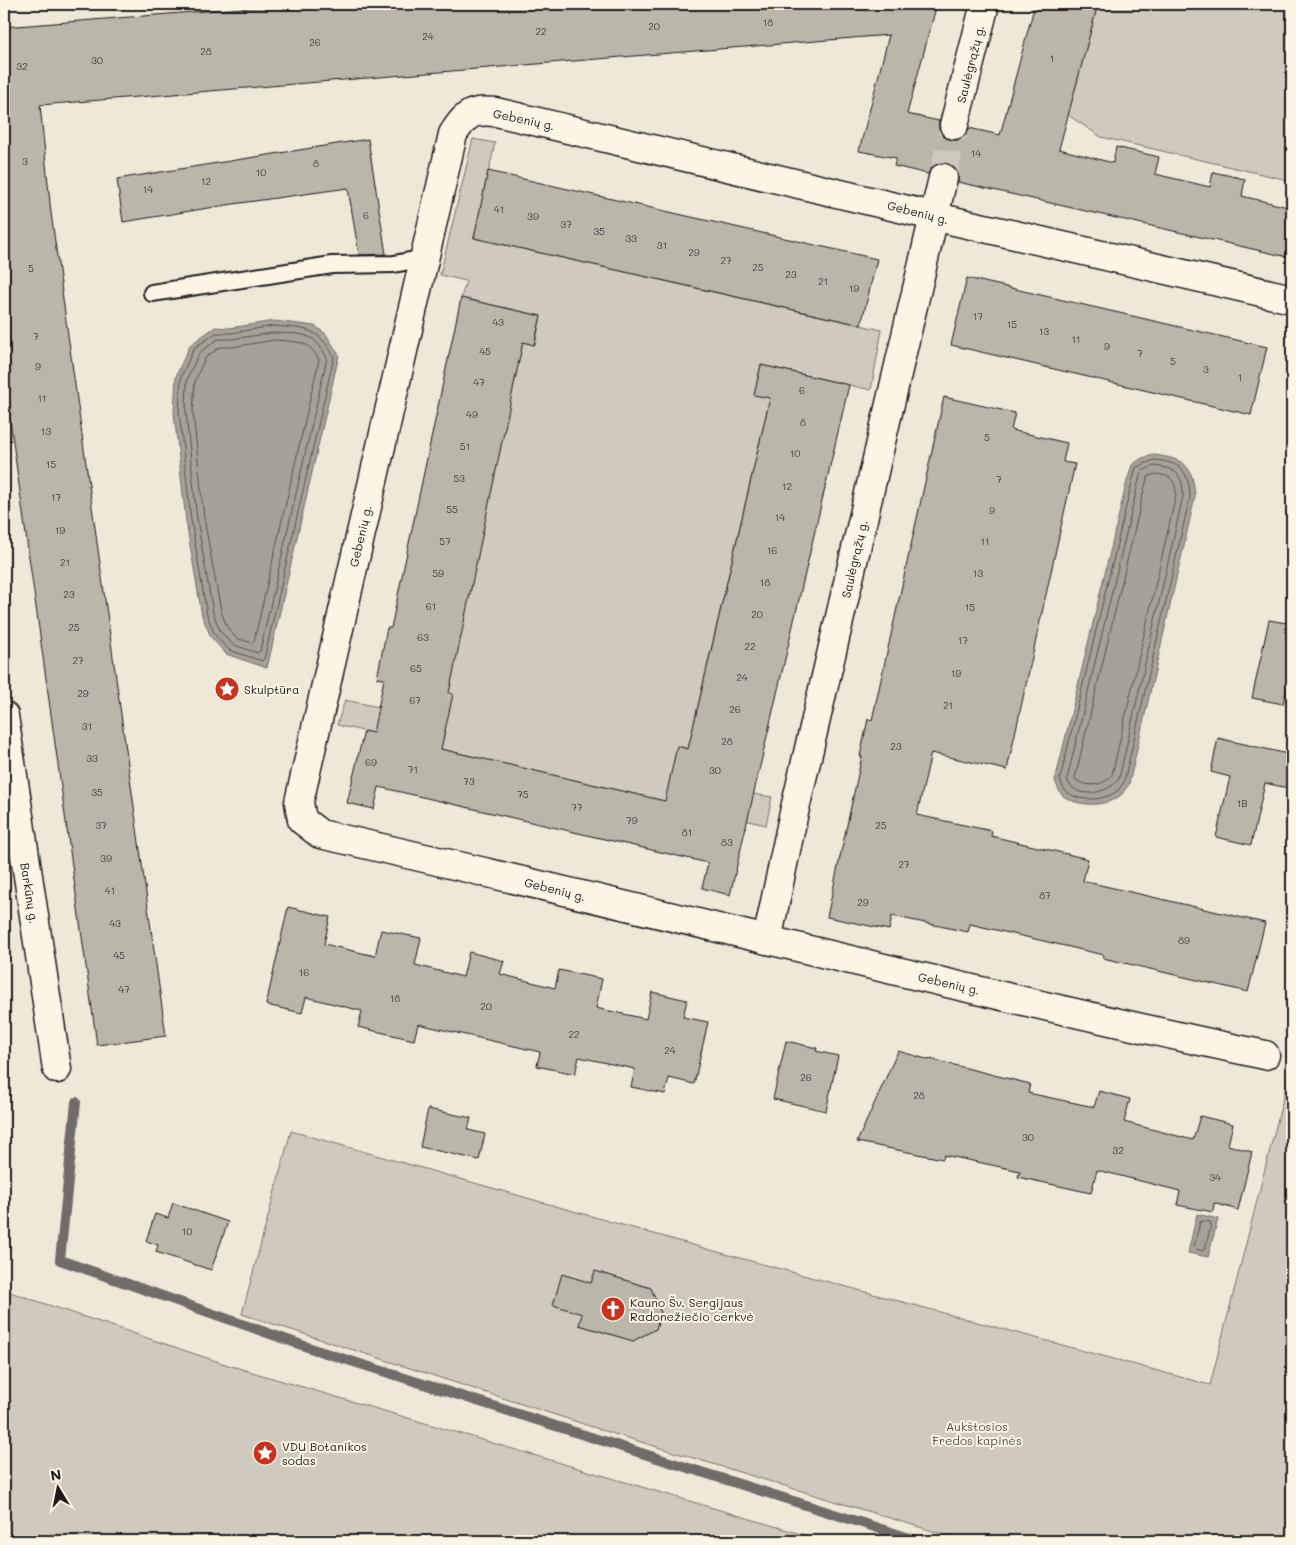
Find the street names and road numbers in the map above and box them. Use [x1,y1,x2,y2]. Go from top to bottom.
street label: Saulėgrąžų g. [953,23,987,105]
street label: Gebenių g. [492,105,556,133]
street label: Gebenių g. [886,197,950,227]
street label: Gebenių g. [345,504,375,568]
street label: Saulėgrąžų g. [837,518,871,600]
street label: Barkūnų g. [17,861,43,925]
street label: Gebenių g. [523,874,587,904]
street label: Gebenių g. [917,968,981,998]

